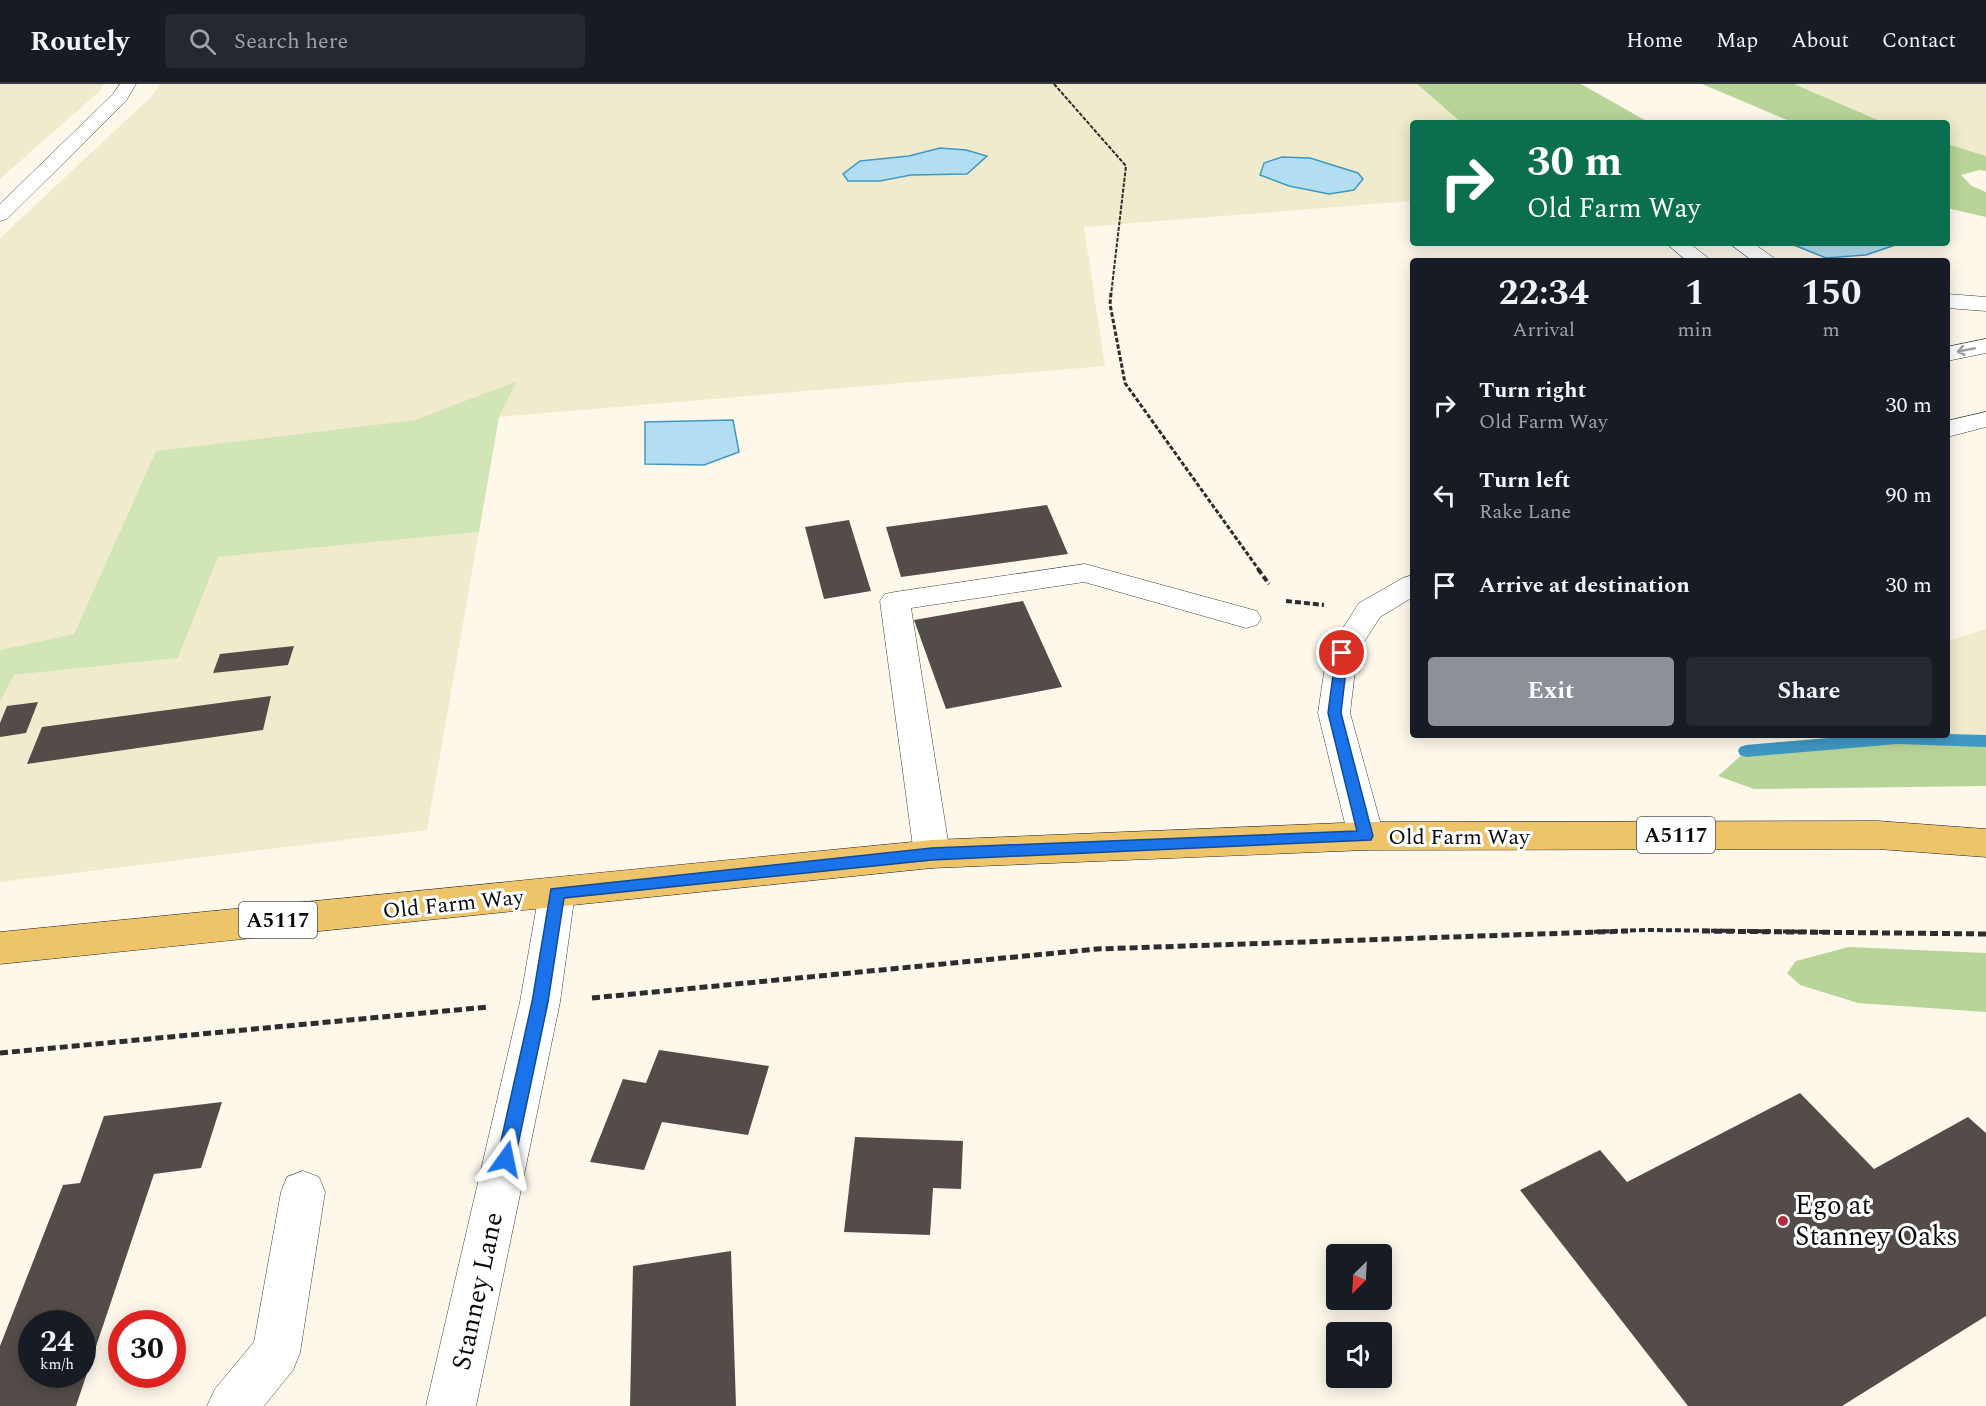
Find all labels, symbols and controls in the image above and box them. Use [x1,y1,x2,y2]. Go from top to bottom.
search box [165,14,585,68]
text: Routely [30,20,129,63]
icon: search [186,25,219,58]
text: Search here [234,25,348,58]
text: Home [1626,25,1683,57]
text: Map [1716,25,1758,57]
text: About [1791,25,1849,57]
text: Contact [1882,25,1956,57]
text: 30 m [1527,131,1622,194]
icon: right [1428,144,1506,222]
text: Old Farm Way [1527,188,1700,230]
text: 22:34 [1498,266,1589,321]
text: 1 [1685,266,1705,321]
text: 150 [1801,266,1861,321]
text: Arrival [1513,315,1575,345]
text: min [1677,315,1712,345]
text: m [1823,315,1840,345]
one-way arrow [1957,345,1977,356]
text: Turn right [1479,374,1586,407]
icon: right [1428,389,1461,422]
text: 30 m [1886,389,1932,422]
text: Old Farm Way [1479,407,1608,437]
text: Turn left [1479,464,1571,497]
icon: left [1428,479,1461,512]
text: 90 m [1886,479,1932,512]
text: Rake Lane [1479,497,1571,527]
icon: arrive [1428,569,1461,602]
text: Arrive at destination [1479,569,1690,602]
text: 30 m [1886,569,1932,602]
pin [1316,627,1367,678]
icon: arrive [1325,636,1358,669]
button: Exit [1428,657,1674,726]
button: Share [1686,657,1932,726]
road number: A5117 [1637,817,1715,853]
street label: Old Farm Way [1388,821,1531,854]
street label: Old Farm Way [381,881,527,928]
road number: A5117 [239,902,317,938]
position arrow [474,1127,538,1191]
place label: Ego at Stanney Oaks [1795,1185,1958,1258]
street label: Stanney Lane [441,1208,515,1374]
marker: Ego at Stanney Oaks [1776,1214,1790,1228]
north arrow [1326,1244,1392,1310]
map controls [1326,1244,1392,1388]
speed limit sign: 30 [108,1310,186,1388]
text: 24 [40,1319,74,1365]
button: sound [1326,1322,1392,1388]
text: km/h [40,1353,74,1376]

